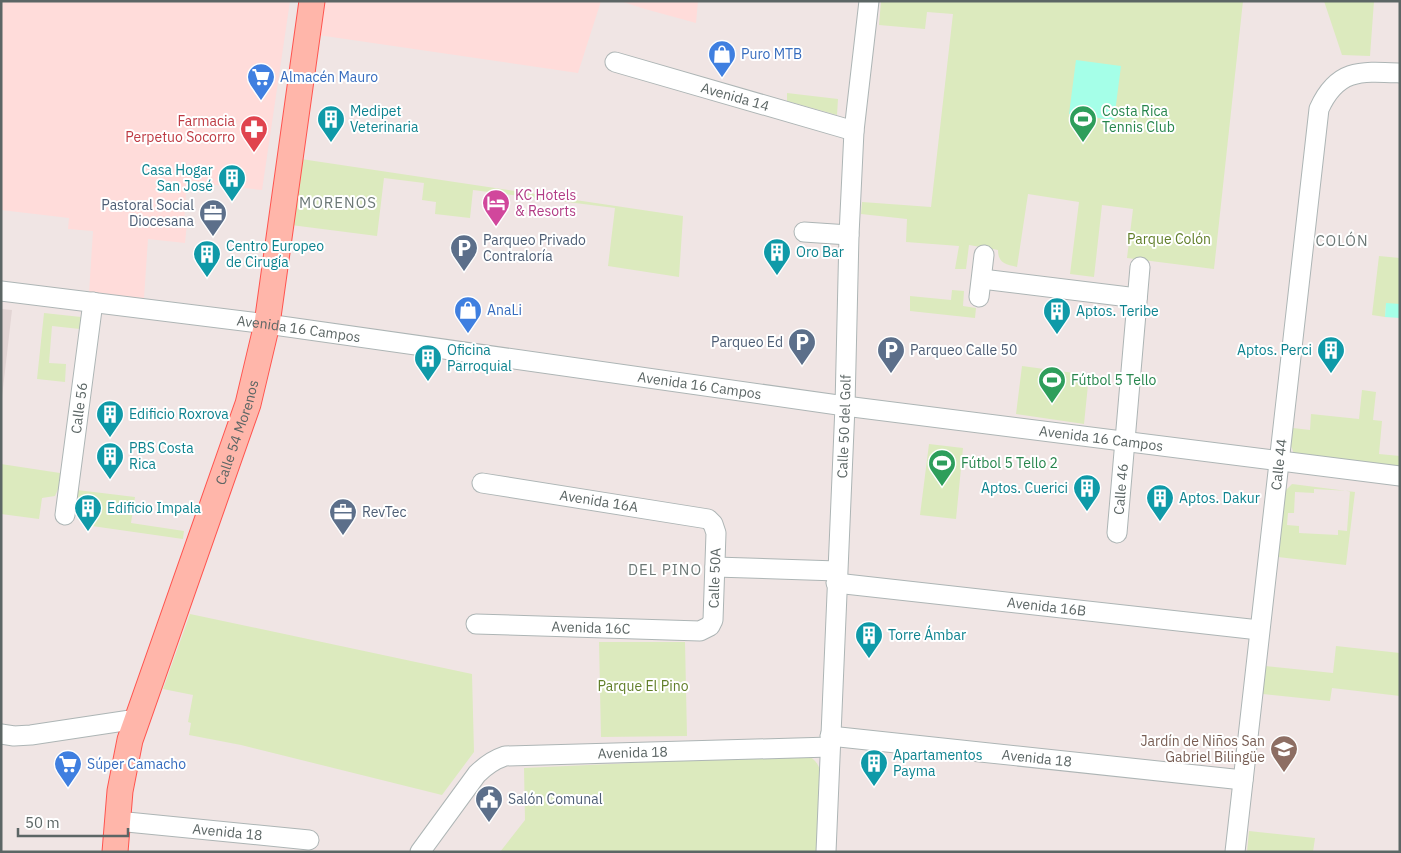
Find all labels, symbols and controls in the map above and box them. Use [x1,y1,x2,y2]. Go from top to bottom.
shop icon: Puro MTB [707,39,737,78]
place label: Puro MTB [741,45,802,63]
supermarket icon: Almacén Mauro [246,62,276,101]
place label: Almacén Mauro [280,68,378,86]
street label: Avenida 14 [699,78,771,115]
place label: Medipet Veterinaria [350,102,419,136]
place label: Costa Rica Tennis Club [1102,102,1175,136]
building icon: Medipet Veterinaria [316,104,346,143]
sports icon: Costa Rica Tennis Club [1068,104,1098,143]
place label: Farmacia Perpetuo Socorro [125,112,236,146]
pharmacy icon: Farmacia Perpetuo Socorro [239,114,269,153]
place label: Casa Hogar San José [142,161,213,195]
building icon: Casa Hogar San José [217,163,247,202]
place label: KC Hotels & Resorts [515,186,577,220]
hotel icon: KC Hotels & Resorts [481,188,511,227]
district label: MORENOS [299,193,377,212]
place label: Pastoral Social Diocesana [101,196,195,230]
office icon: Pastoral Social Diocesana [198,198,228,237]
park label: Parque Colón [1127,230,1211,248]
place label: Parqueo Privado Contraloría [483,231,586,265]
district label: COLÓN [1315,231,1369,250]
parking icon: Parqueo Privado Contraloría [449,233,479,272]
place label: Centro Europeo de Cirugía [226,237,324,271]
building icon: Oro Bar [762,237,792,276]
building icon: Centro Europeo de Cirugía [192,239,222,278]
place label: Oro Bar [796,243,844,261]
shop icon: AnaLi [453,295,483,334]
building icon: Aptos. Teribe [1042,296,1072,335]
place label: AnaLi [487,301,522,319]
place label: Aptos. Teribe [1076,302,1159,320]
street label: Avenida 16 Campos [236,311,362,346]
parking icon: Parqueo Ed [787,327,817,366]
place label: Parqueo Ed [711,333,783,351]
parking icon: Parqueo Calle 50 [876,335,906,374]
building icon: Aptos. Perci [1316,335,1346,374]
place label: Oficina Parroquial [447,341,512,375]
place label: Parqueo Calle 50 [910,341,1017,359]
place label: Aptos. Perci [1237,341,1312,359]
building icon: Oficina Parroquial [413,343,443,382]
sports icon: Fútbol 5 Tello [1037,365,1067,404]
street label: Avenida 16 Campos [637,368,763,403]
place label: Fútbol 5 Tello [1071,371,1156,389]
street label: Calle 50 del Golf [833,374,855,479]
street label: Calle 54 Morenos [211,378,262,487]
street label: Calle 56 [67,381,91,435]
building icon: Edificio Roxrova [95,399,125,438]
place label: Edificio Roxrova [129,405,229,423]
street label: Avenida 16 Campos [1038,422,1164,455]
street label: Calle 44 [1267,438,1291,491]
place label: PBS Costa Rica [129,439,194,473]
building icon: PBS Costa Rica [95,441,125,480]
sports icon: Fútbol 5 Tello 2 [927,448,957,487]
place label: Fútbol 5 Tello 2 [961,454,1058,472]
street label: Calle 46 [1110,463,1132,516]
building icon: Aptos. Cuerici [1072,473,1102,512]
place label: Aptos. Cuerici [981,479,1068,497]
building icon: Aptos. Dakur [1145,483,1175,522]
street label: Avenida 16A [558,486,640,516]
place label: Aptos. Dakur [1179,489,1260,507]
building icon: Edificio Impala [73,493,103,532]
office icon: RevTec [328,497,358,536]
place label: Edificio Impala [107,499,201,517]
place label: RevTec [362,503,407,521]
street label: Calle 50A [704,547,724,609]
district label: DEL PINO [628,560,702,579]
street label: Avenida 16B [1006,593,1087,620]
street label: Avenida 16C [551,617,631,638]
building icon: Torre Ámbar [854,620,884,659]
place label: Torre Ámbar [888,625,966,644]
park label: Parque El Pino [598,677,689,695]
place label: Jardín de Niños San Gabriel Bilingüe [1140,732,1265,766]
school or university icon: Jardín de Niños San Gabriel Bilingüe [1269,734,1299,773]
street label: Avenida 18 [597,742,668,762]
street label: Avenida 18 [1001,745,1073,771]
place label: Apartamentos Payma [893,746,983,780]
building icon: Apartamentos Payma [859,748,889,787]
supermarket icon: Súper Camacho [53,749,83,788]
place label: Súper Camacho [87,755,186,773]
public building icon: Salón Comunal [474,784,504,823]
place label: Salón Comunal [508,790,603,808]
scale bar [18,806,128,838]
text: 50 m [25,813,60,832]
street label: Avenida 18 [192,820,263,844]

